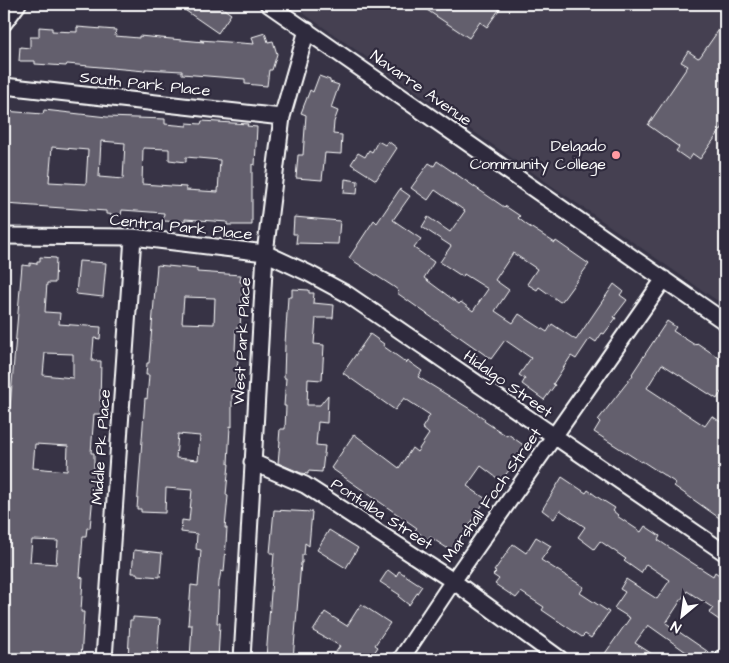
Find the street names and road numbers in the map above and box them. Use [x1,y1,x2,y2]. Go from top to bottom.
street label: Navarre Avenue [366,45,476,131]
street label: South Park Place [79,66,212,102]
street label: Central Park Place [109,209,254,245]
street label: West Park Place [228,276,256,405]
street label: Hidalgo Street [459,345,557,424]
street label: Middle Pk Place [86,388,116,505]
street label: Marshall Foch Street [437,423,547,567]
street label: Pontalba Street [327,473,438,555]

